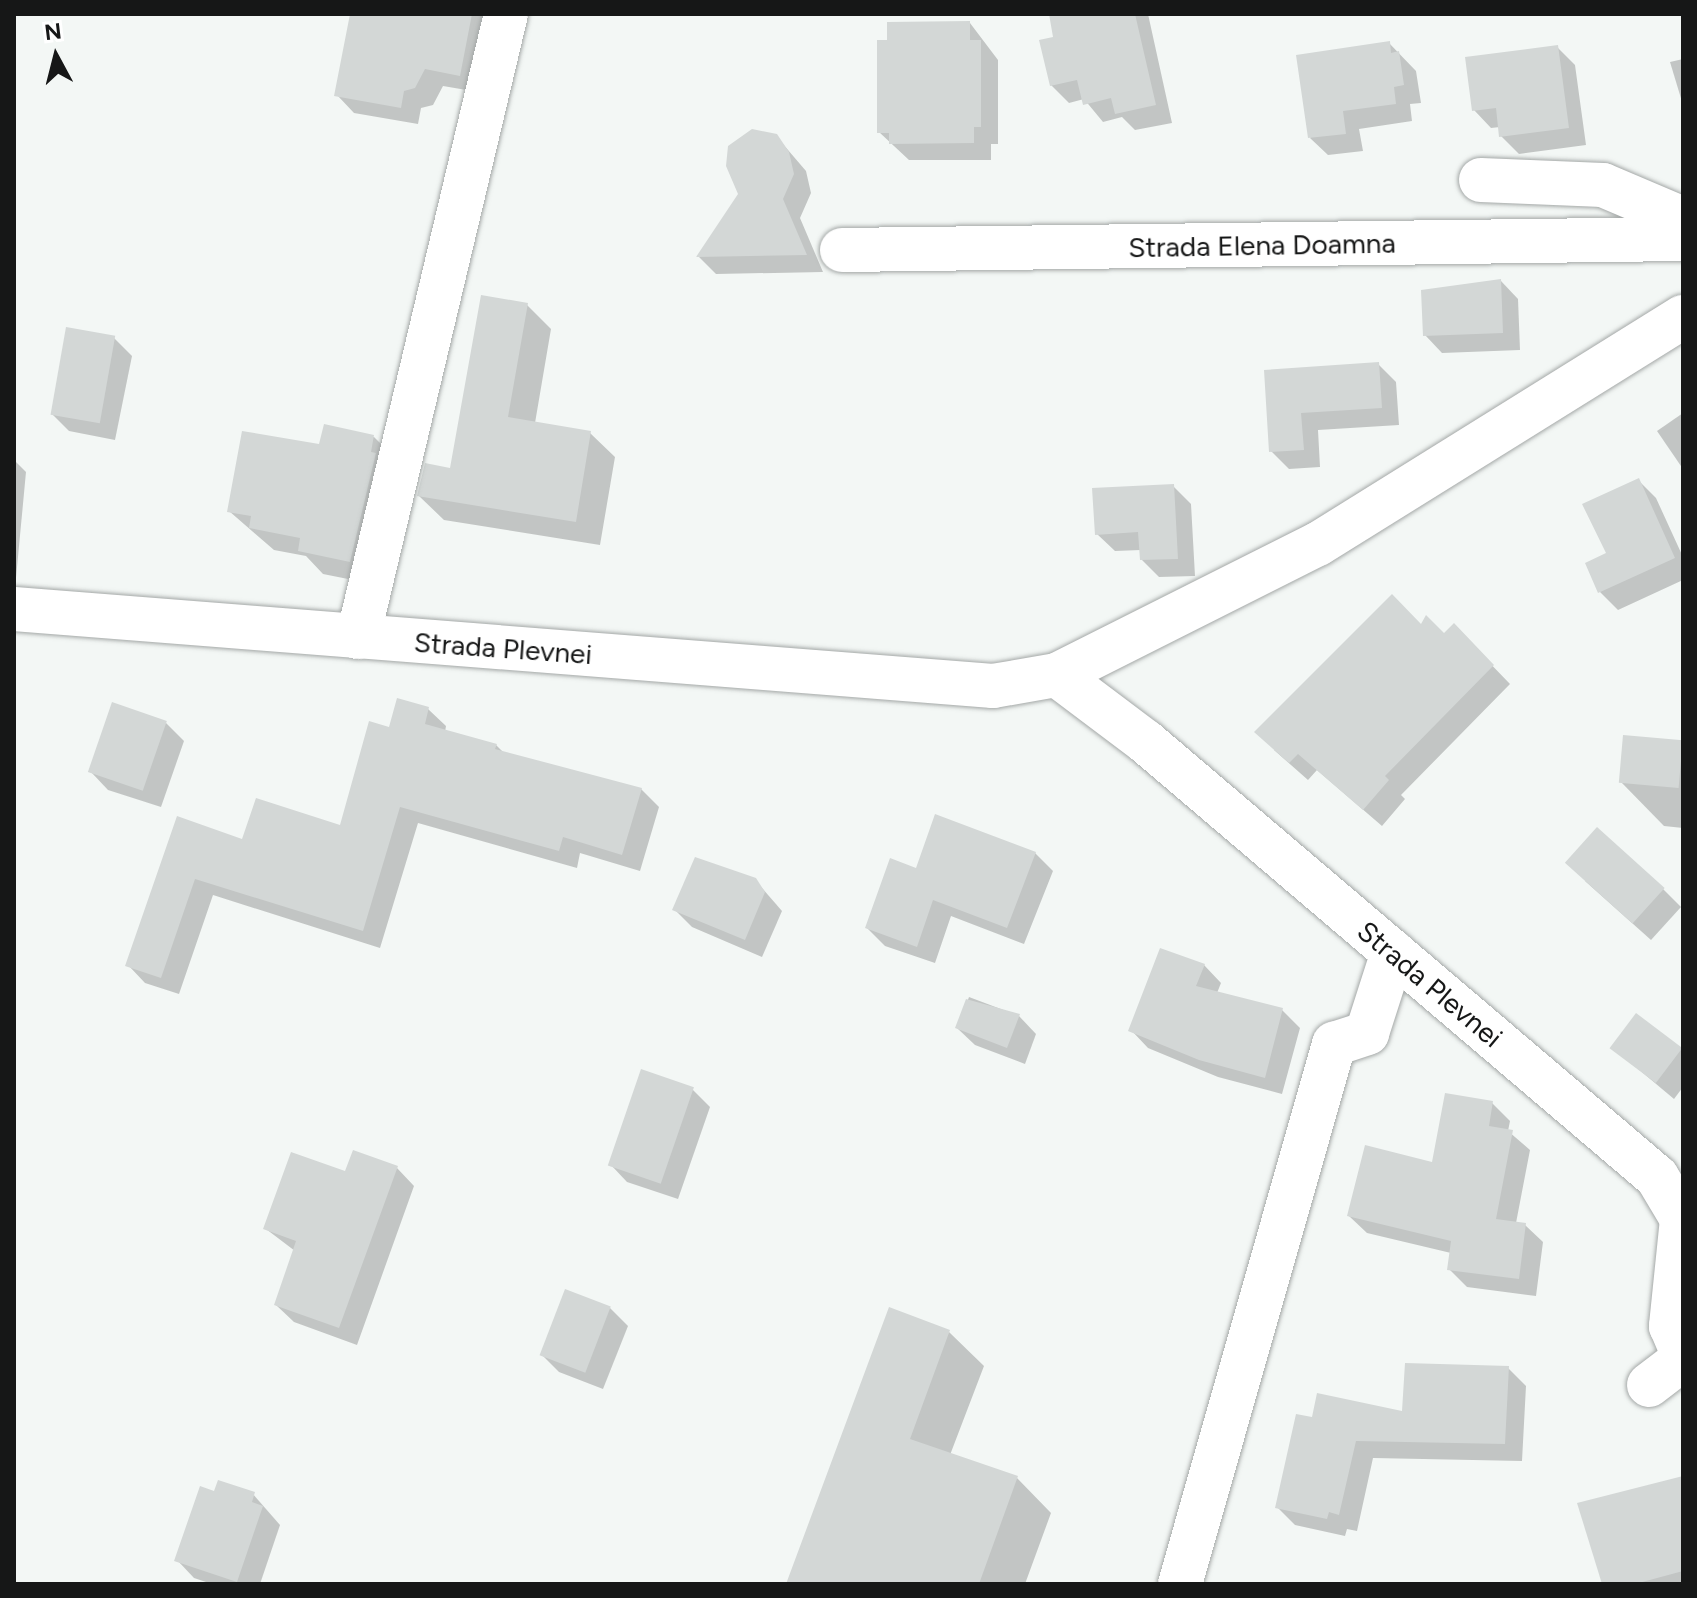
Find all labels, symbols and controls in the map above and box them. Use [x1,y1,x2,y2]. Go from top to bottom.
north arrow [16,16,96,96]
text: N [43,17,63,46]
street label: Strada Elena Doamna [1128,226,1396,264]
street label: Strada Plevnei [413,625,593,671]
street label: Strada Plevnei [1351,914,1509,1054]

